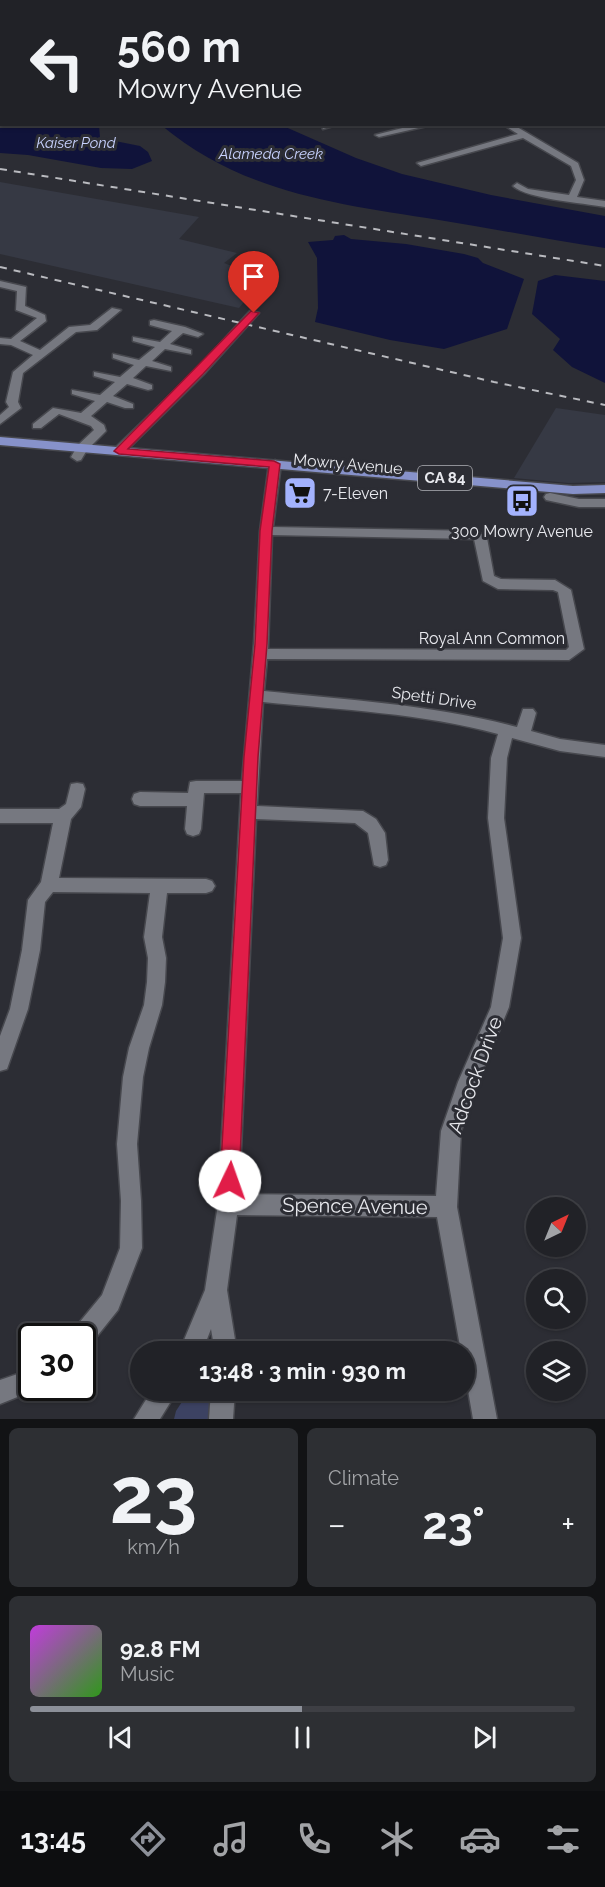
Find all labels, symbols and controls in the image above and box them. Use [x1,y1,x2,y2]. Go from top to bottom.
text: 560 m [117,23,241,72]
icon: left [18,24,96,102]
text: Mowry Avenue [117,73,302,104]
water label: Kaiser Pond [36,134,117,152]
water label: Alameda Creek [218,145,323,163]
pin [228,251,279,313]
icon: arrive [237,260,270,293]
street label: Mowry Avenue [293,450,403,478]
road number: CA 84 [418,466,472,490]
supermarket icon: 7-Eleven [282,475,318,511]
bus stop icon: 300 Mowry Avenue [504,483,540,519]
place label: 7-Eleven [323,484,388,503]
place label: 300 Mowry Avenue [451,522,593,541]
street label: Royal Ann Common [419,629,565,648]
street label: Spetti Drive [390,683,478,713]
street label: Adcock Drive [443,1013,507,1137]
position arrow [198,1149,262,1213]
street label: Spence Avenue [282,1193,428,1219]
north arrow [526,1197,586,1257]
map controls [526,1197,586,1401]
button: search [526,1269,586,1329]
speed limit sign: 30 [18,1323,96,1401]
button: layers [526,1341,586,1401]
text: 13:48 · 3 min · 930 m [199,1358,406,1384]
text: 23 [110,1450,197,1541]
text: Climate [328,1466,399,1490]
text: 23° [422,1497,485,1550]
text: − [328,1505,346,1544]
text: + [561,1505,575,1544]
text: km/h [127,1535,180,1559]
text: 92.8 FM [120,1636,201,1662]
text: Music [120,1662,174,1686]
icon: previous [104,1721,137,1754]
icon: pause [286,1721,319,1754]
icon: next [468,1721,501,1754]
icon: directions [127,1818,169,1860]
icon: music [210,1818,252,1860]
icon: phone [293,1818,335,1860]
icon: climate [376,1818,418,1860]
icon: car [459,1818,501,1860]
icon: filters [542,1818,584,1860]
text: 13:45 [21,1824,86,1855]

